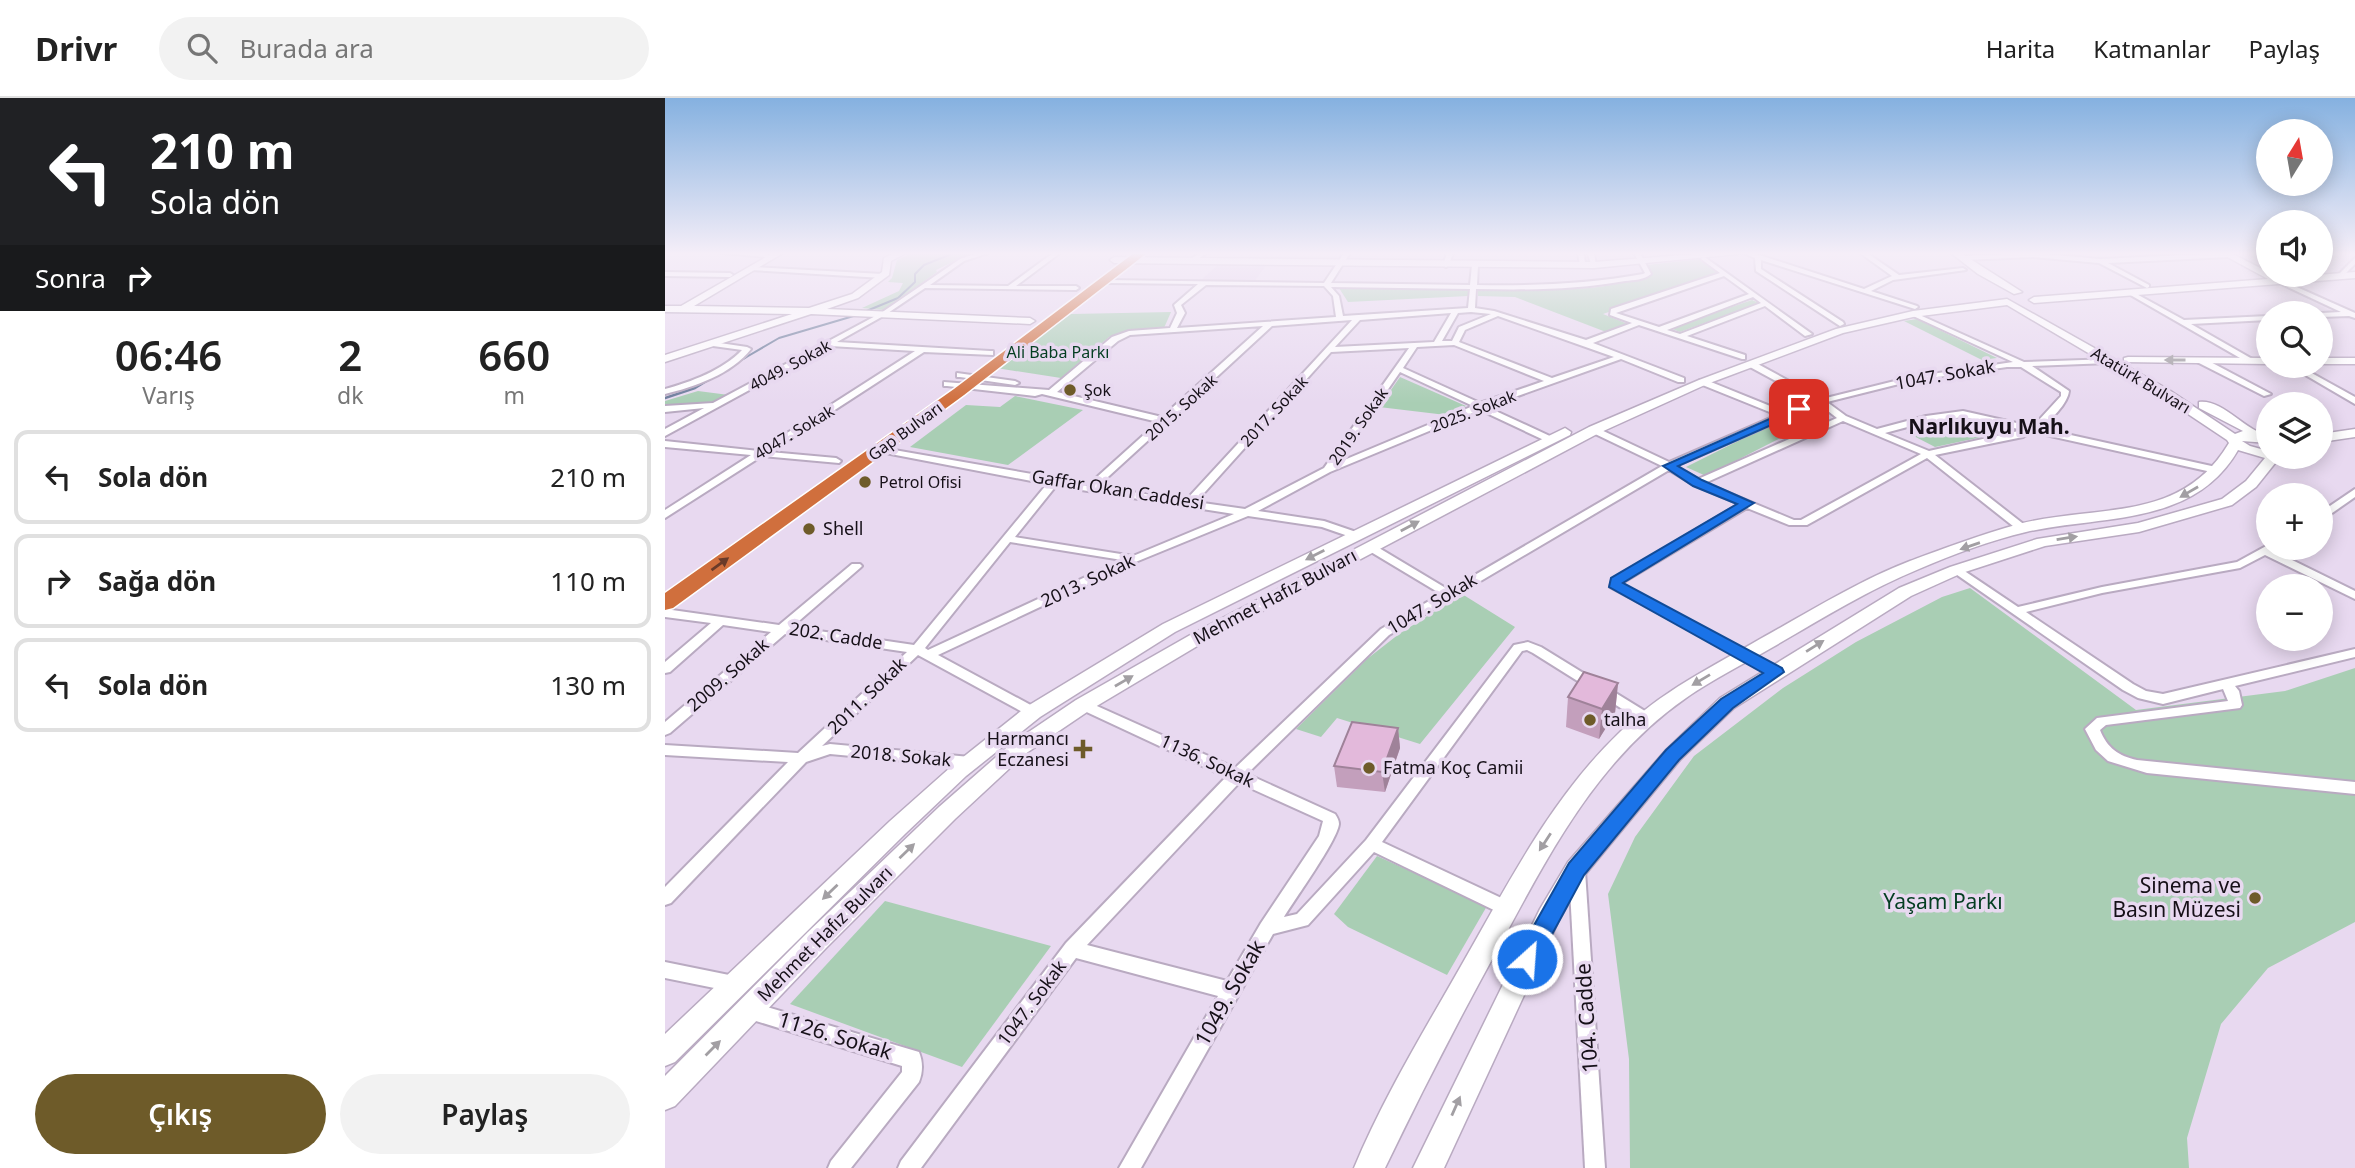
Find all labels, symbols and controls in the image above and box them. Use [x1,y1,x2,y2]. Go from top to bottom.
search box [159,17,649,80]
text: Drivr [35,26,117,71]
icon: search [183,29,221,67]
text: Burada ara [239,30,374,66]
text: Harita [1986,32,2055,65]
text: Katmanlar [2093,32,2211,65]
text: Paylaş [2249,32,2320,65]
text: 210 m [150,117,295,183]
north arrow [2256,119,2333,196]
map controls [2256,119,2333,651]
icon: left [35,126,126,217]
text: Sola dön [150,180,280,223]
button: sound [2256,210,2333,287]
icon: right [120,259,158,297]
text: Sonra [35,260,106,296]
button: search [2256,301,2333,378]
text: 06:46 [115,326,222,383]
text: 2 [338,326,362,383]
text: 660 [478,326,550,383]
street label: 4049. Sokak [745,334,835,396]
park label: Ali Baba Parkı [1007,341,1109,363]
street label: Atatürk Bulvarı [2087,342,2195,418]
street label: 1047. Sokak [1893,353,1997,395]
one-way arrow [2164,354,2186,366]
street label: 2015. Sokak [1140,369,1222,445]
street label: 2017. Sokak [1235,370,1313,451]
text: Varış [142,379,195,411]
text: dk [337,379,364,411]
text: m [503,379,525,411]
place label: Şok [1084,379,1111,401]
pin [1769,379,1829,439]
marker: Şok [1062,382,1078,398]
street label: 2019. Sokak [1323,383,1393,469]
street label: 2025. Sokak [1427,385,1519,437]
icon: arrive [1780,390,1818,428]
button: layers [2256,392,2333,469]
street label: Gap Bulvarı [863,397,947,465]
street label: 4047. Sokak [750,399,838,465]
district label: Narlıkuyu Mah. [1908,412,2070,440]
icon: left [39,458,77,496]
text: Sola dön [98,459,208,495]
text: 210 m [550,459,626,495]
street label: Gaffar Okan Caddesi [1030,464,1206,515]
place label: Petrol Ofisi [879,471,962,493]
marker: Petrol Ofisi [857,474,873,490]
button: + [2256,483,2333,560]
one-way arrow [2180,486,2199,498]
place label: Shell [823,516,863,540]
one-way arrow [1400,520,1420,532]
marker: Shell [801,521,817,537]
one-way arrow [2057,532,2079,543]
one-way arrow [1959,541,1980,552]
street label: Mehmet Hafız Bulvarı [1189,543,1360,649]
street label: 2013. Sokak [1037,548,1139,612]
one-way arrow [1305,549,1325,560]
one-way arrow [711,557,729,571]
icon: right [39,562,77,600]
text: Sağa dön [98,563,216,599]
text: 110 m [550,563,626,599]
street label: 1047. Sokak [1382,567,1481,639]
button: − [2256,574,2333,651]
street label: 202. Cadde [788,616,885,654]
street label: 2009. Sokak [681,632,774,716]
one-way arrow [1806,640,1825,653]
street label: 2011. Sokak [822,651,911,739]
icon: left [39,666,77,704]
text: Sola dön [98,667,208,703]
text: 130 m [550,667,626,703]
one-way arrow [1692,674,1711,687]
one-way arrow [1114,675,1133,687]
place label: talha [1604,707,1646,731]
marker: talha [1582,712,1598,728]
place label: Harmancı Eczanesi [987,726,1069,771]
street label: 1136. Sokak [1157,728,1259,792]
street label: 2018. Sokak [850,739,953,771]
marker: Harmancı Eczanesi [1075,741,1091,757]
place label: Fatma Koç Camii [1383,755,1524,779]
marker: Fatma Koç Camii [1361,760,1377,776]
one-way arrow [1538,832,1551,851]
one-way arrow [899,843,916,860]
street label: Mehmet Hafız Bulvarı [751,860,897,1006]
place label: Sinema ve Basın Müzesi [2112,871,2241,923]
one-way arrow [822,883,839,899]
park label: Yaşam Parkı [1883,887,2003,915]
marker: Sinema ve Basın Müzesi [2247,890,2263,906]
position arrow [1490,922,1564,996]
street label: 1049. Sokak [1188,934,1271,1050]
street label: 1047. Sokak [991,955,1071,1050]
street label: 104. Cadde [1568,962,1604,1074]
street label: 1126. Sokak [775,1004,896,1066]
one-way arrow [705,1040,721,1056]
button: Çıkış [35,1074,326,1154]
button: Paylaş [340,1074,630,1154]
one-way arrow [1451,1096,1462,1116]

